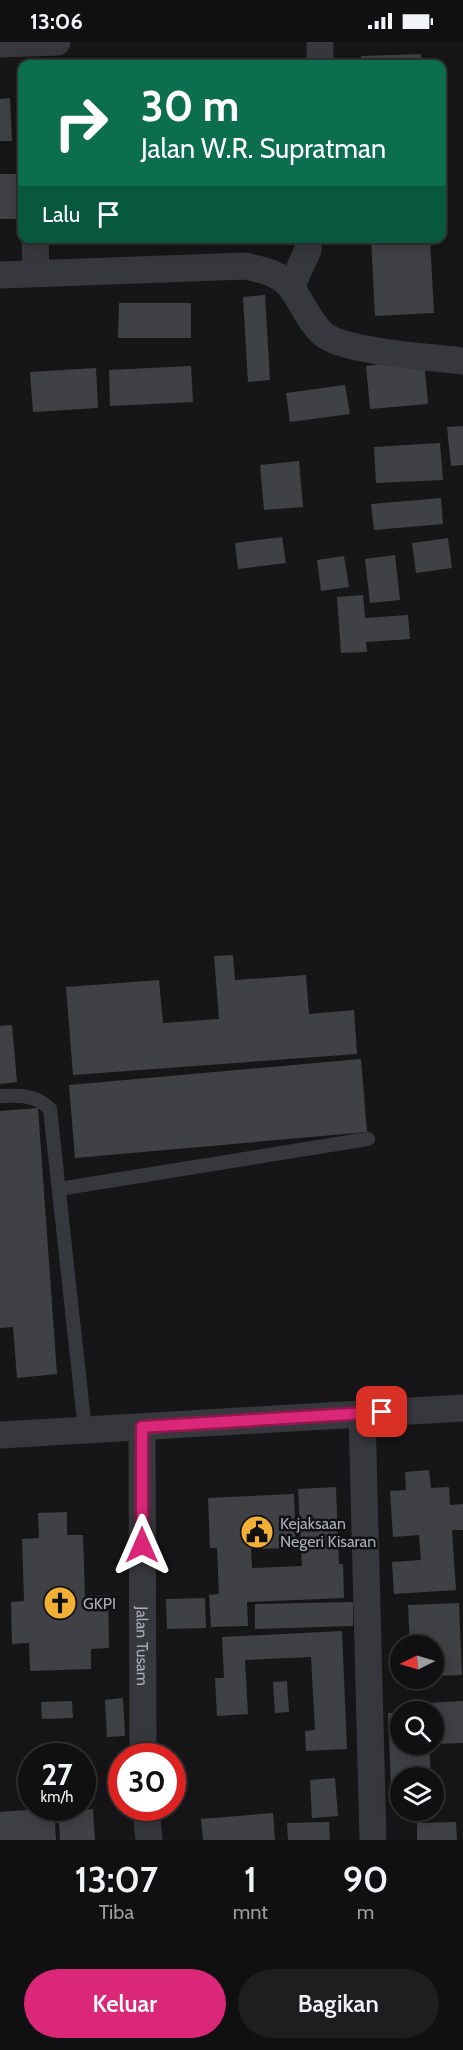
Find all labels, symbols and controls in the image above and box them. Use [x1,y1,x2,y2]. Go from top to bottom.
text: 13:06 [30,8,83,35]
text: 30 m [141,80,239,132]
icon: right [42,84,120,162]
text: Jalan W.R. Supratman [141,132,386,165]
icon: arrive [92,198,125,231]
text: Lalu [42,201,80,228]
pin [356,1386,407,1437]
icon: arrive [365,1395,398,1428]
position arrow [110,1513,174,1577]
public building icon: Kejaksaan Negeri Kisaran [239,1514,275,1550]
place label: Kejaksaan Negeri Kisaran [280,1514,376,1551]
church icon: GKPI [42,1585,78,1621]
place label: GKPI [83,1594,116,1613]
street label: Jalan Tusam [133,1605,152,1686]
north arrow [390,1635,444,1689]
map controls [390,1635,444,1821]
button: search [390,1701,444,1755]
speed limit sign: 30 [108,1743,186,1821]
text: 27 [41,1756,73,1793]
button: layers [390,1767,444,1821]
text: km/h [41,1788,73,1806]
text: 13:07 [75,1857,158,1901]
text: 1 [244,1857,257,1901]
text: 90 [343,1857,388,1901]
text: Tiba [99,1900,134,1924]
text: mnt [233,1900,268,1924]
text: m [357,1900,374,1924]
button: Keluar [24,1969,226,2038]
button: Bagikan [238,1969,439,2038]

